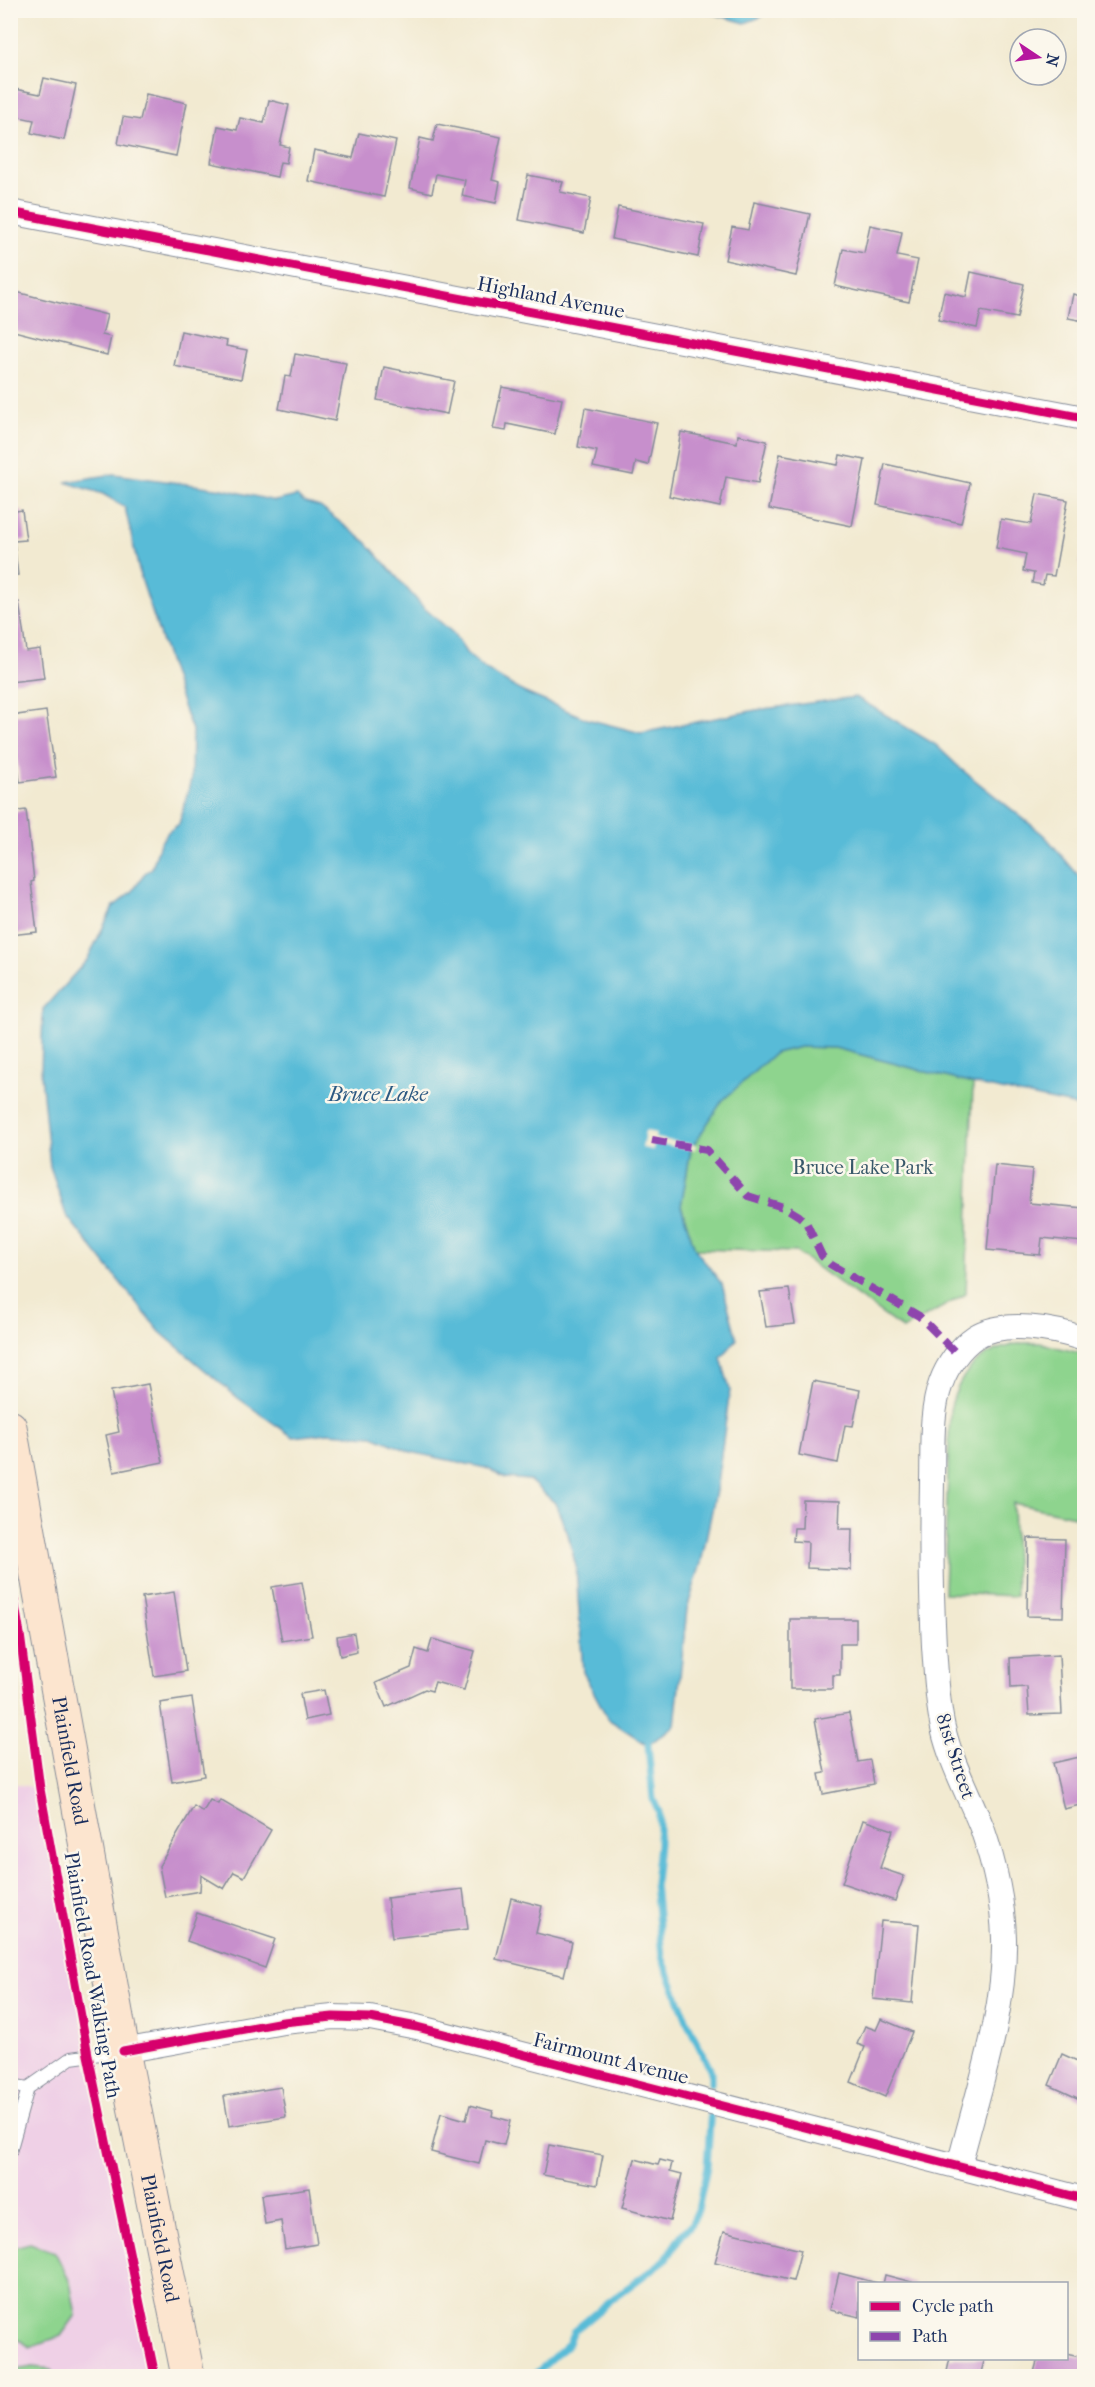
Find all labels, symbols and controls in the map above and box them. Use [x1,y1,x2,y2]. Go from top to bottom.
north arrow [1008,27,1068,87]
text: N [1041,52,1063,69]
street label: Highland Avenue [475,272,627,323]
water label: Bruce Lake [327,1082,428,1106]
park label: Bruce Lake Park [792,1156,934,1179]
street label: Plainfield Road [47,1694,93,1828]
street label: 81st Street [931,1710,980,1802]
street label: Plainfield Road Walking Path [59,1850,126,2101]
street label: Fairmount Avenue [531,2028,691,2089]
street label: Plainfield Road [136,2172,184,2306]
legend [858,2282,1068,2360]
text: Cycle path [912,2296,993,2317]
text: Path [912,2326,948,2347]

